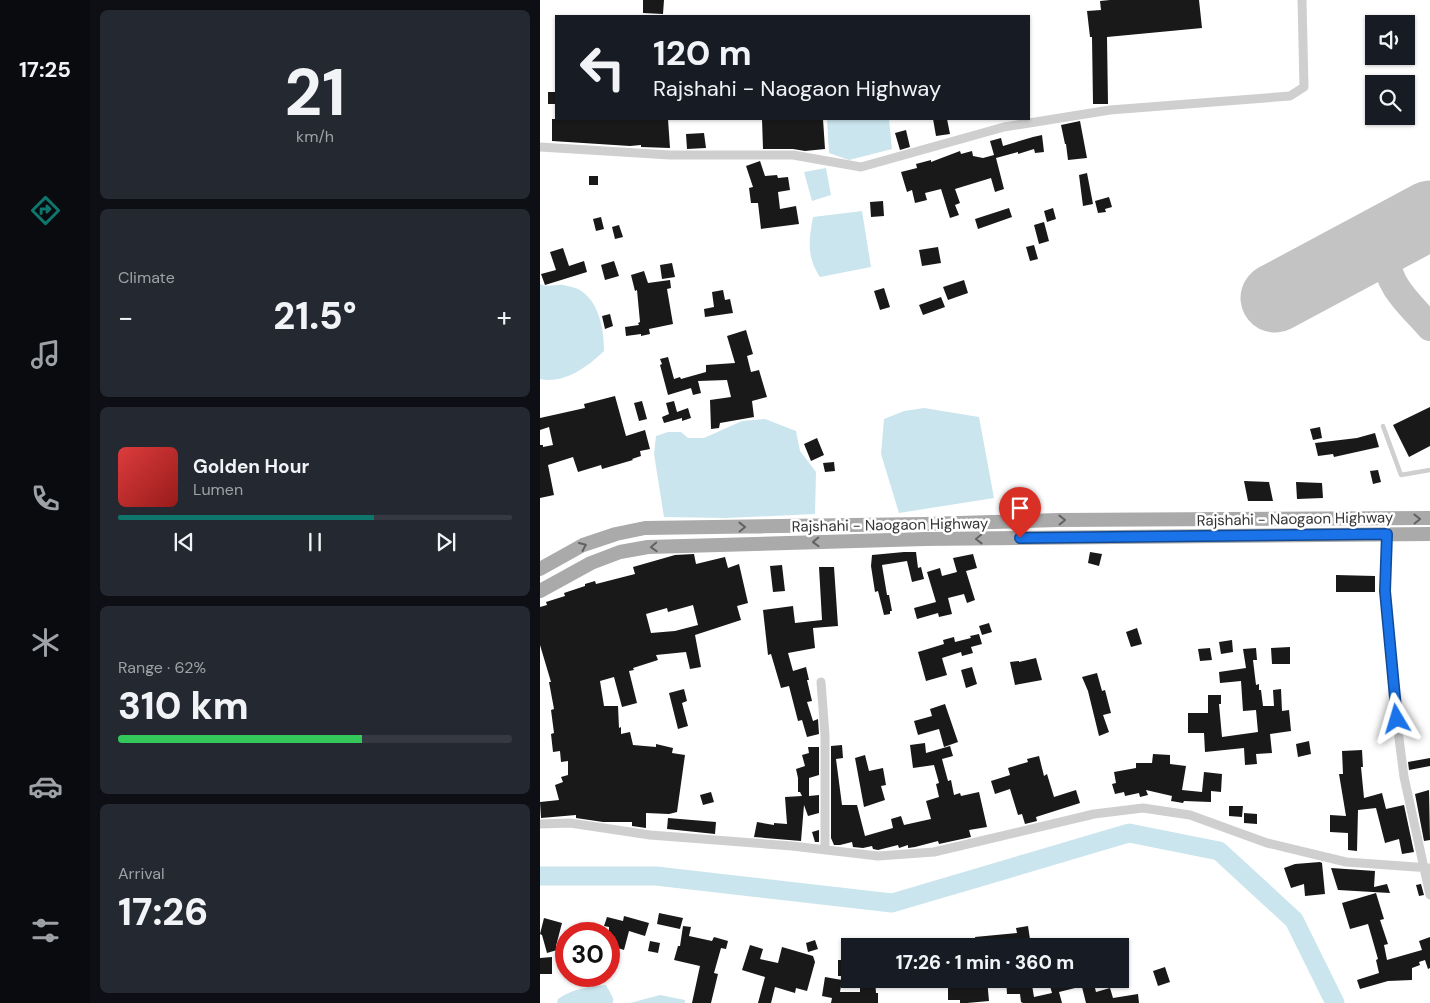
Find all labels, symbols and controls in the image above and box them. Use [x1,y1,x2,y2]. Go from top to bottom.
map controls [1365,15,1415,125]
button: sound [1365,15,1415,65]
text: 120 m [653,30,752,76]
icon: left [570,35,635,100]
text: 21 [284,51,346,135]
text: 17:25 [19,55,71,84]
text: Rajshahi - Naogaon Highway [653,74,941,103]
button: search [1365,75,1415,125]
text: km/h [296,126,334,147]
icon: directions [28,193,63,228]
text: Climate [118,267,175,288]
text: 21.5° [273,291,357,341]
text: − [118,299,133,336]
text: + [497,299,512,336]
icon: music [28,337,63,372]
text: Golden Hour [193,454,309,479]
text: Lumen [193,479,243,500]
icon: phone [28,481,63,516]
pin [999,487,1041,538]
icon: arrive [1006,494,1034,522]
street label: Rajshahi - Naogaon Highway [1197,507,1394,531]
street label: Rajshahi - Naogaon Highway [792,513,989,537]
one-way arrow [1414,513,1422,524]
one-way arrow [1059,515,1067,525]
one-way arrow [739,522,747,532]
icon: previous [170,528,198,556]
icon: pause [301,528,329,556]
icon: next [432,528,460,556]
one-way arrow [975,534,982,544]
one-way arrow [812,537,820,548]
one-way arrow [578,542,587,552]
one-way arrow [650,542,658,553]
icon: climate [28,625,63,660]
text: Range · 62% [118,657,206,678]
text: 310 km [118,681,249,731]
position arrow [1370,692,1422,744]
icon: car [28,769,63,804]
text: Arrival [118,863,165,884]
text: 17:26 [118,887,208,937]
icon: filters [28,913,63,948]
speed limit sign: 30 [555,922,620,987]
text: 17:26 · 1 min · 360 m [896,950,1074,975]

